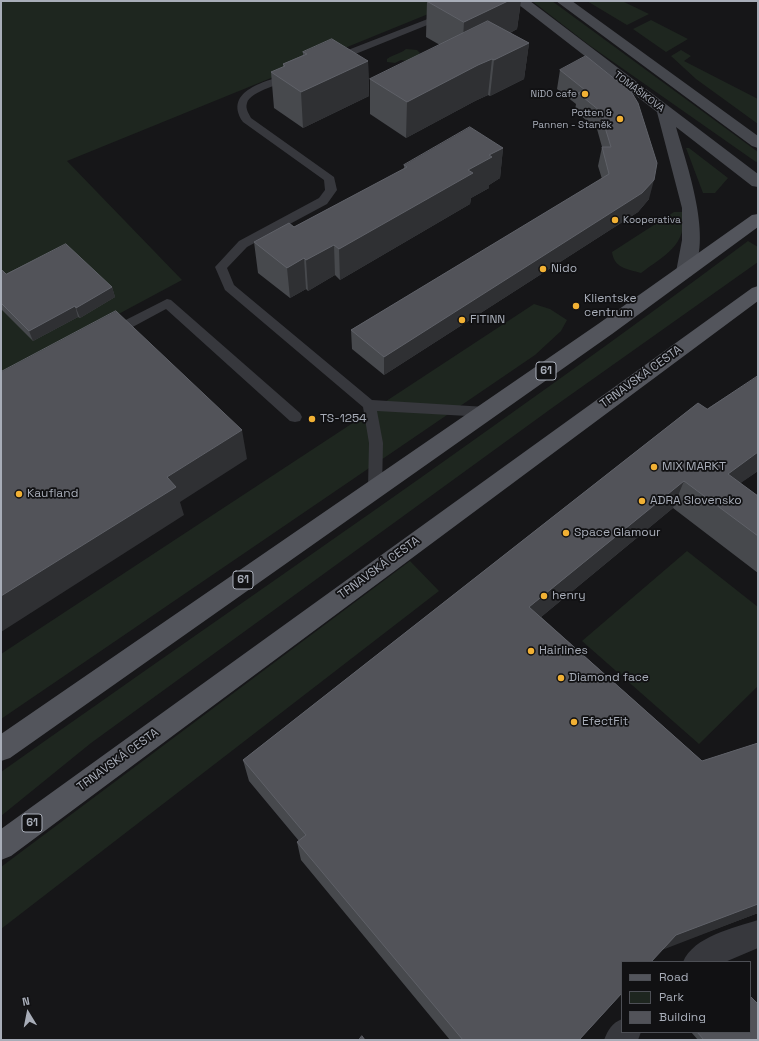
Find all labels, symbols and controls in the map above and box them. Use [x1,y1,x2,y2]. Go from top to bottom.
street label: TOMÁŠIKOVA [611,69,667,115]
place label: NiDO cafe [531,88,577,100]
marker: NiDO cafe [580,89,590,99]
place label: Potten & Pannen - Staněk [532,107,612,130]
marker: Potten & Pannen - Staněk [615,114,625,124]
place label: Kooperativa [623,214,681,226]
marker: Kooperativa [610,215,620,225]
place label: Nido [551,262,577,276]
marker: Nido [538,264,548,274]
place label: Klientske centrum [584,292,637,320]
marker: Klientske centrum [571,301,581,311]
place label: FITINN [470,313,505,327]
marker: FITINN [457,315,467,325]
street label: TRNAVSKÁ CESTA [597,343,685,411]
road number: 61 [536,362,556,380]
place label: TS-1254 [320,412,367,426]
marker: TS-1254 [307,414,317,424]
place label: MIX MARKT [662,460,726,474]
marker: MIX MARKT [649,462,659,472]
place label: Kaufland [27,487,78,501]
marker: Kaufland [14,489,24,499]
place label: ADRA Slovensko [650,494,742,508]
marker: ADRA Slovensko [637,496,647,506]
place label: Space Glamour [574,526,661,540]
marker: Space Glamour [561,528,571,538]
street label: TRNAVSKÁ CESTA [335,534,423,602]
road number: 61 [233,571,253,589]
place label: henry [552,589,586,603]
marker: henry [539,591,549,601]
place label: Hairlines [539,644,588,658]
marker: Hairlines [526,646,536,656]
place label: Diamond face [569,671,649,685]
marker: Diamond face [556,673,566,683]
place label: EfectFit [582,715,628,729]
marker: EfectFit [569,717,579,727]
street label: TRNAVSKÁ CESTA [74,726,162,794]
road number: 61 [22,814,42,832]
legend [621,961,751,1033]
text: Road [659,969,688,985]
text: Park [659,989,684,1005]
north arrow [8,993,48,1033]
text: N [21,994,31,1009]
text: Building [659,1009,706,1025]

